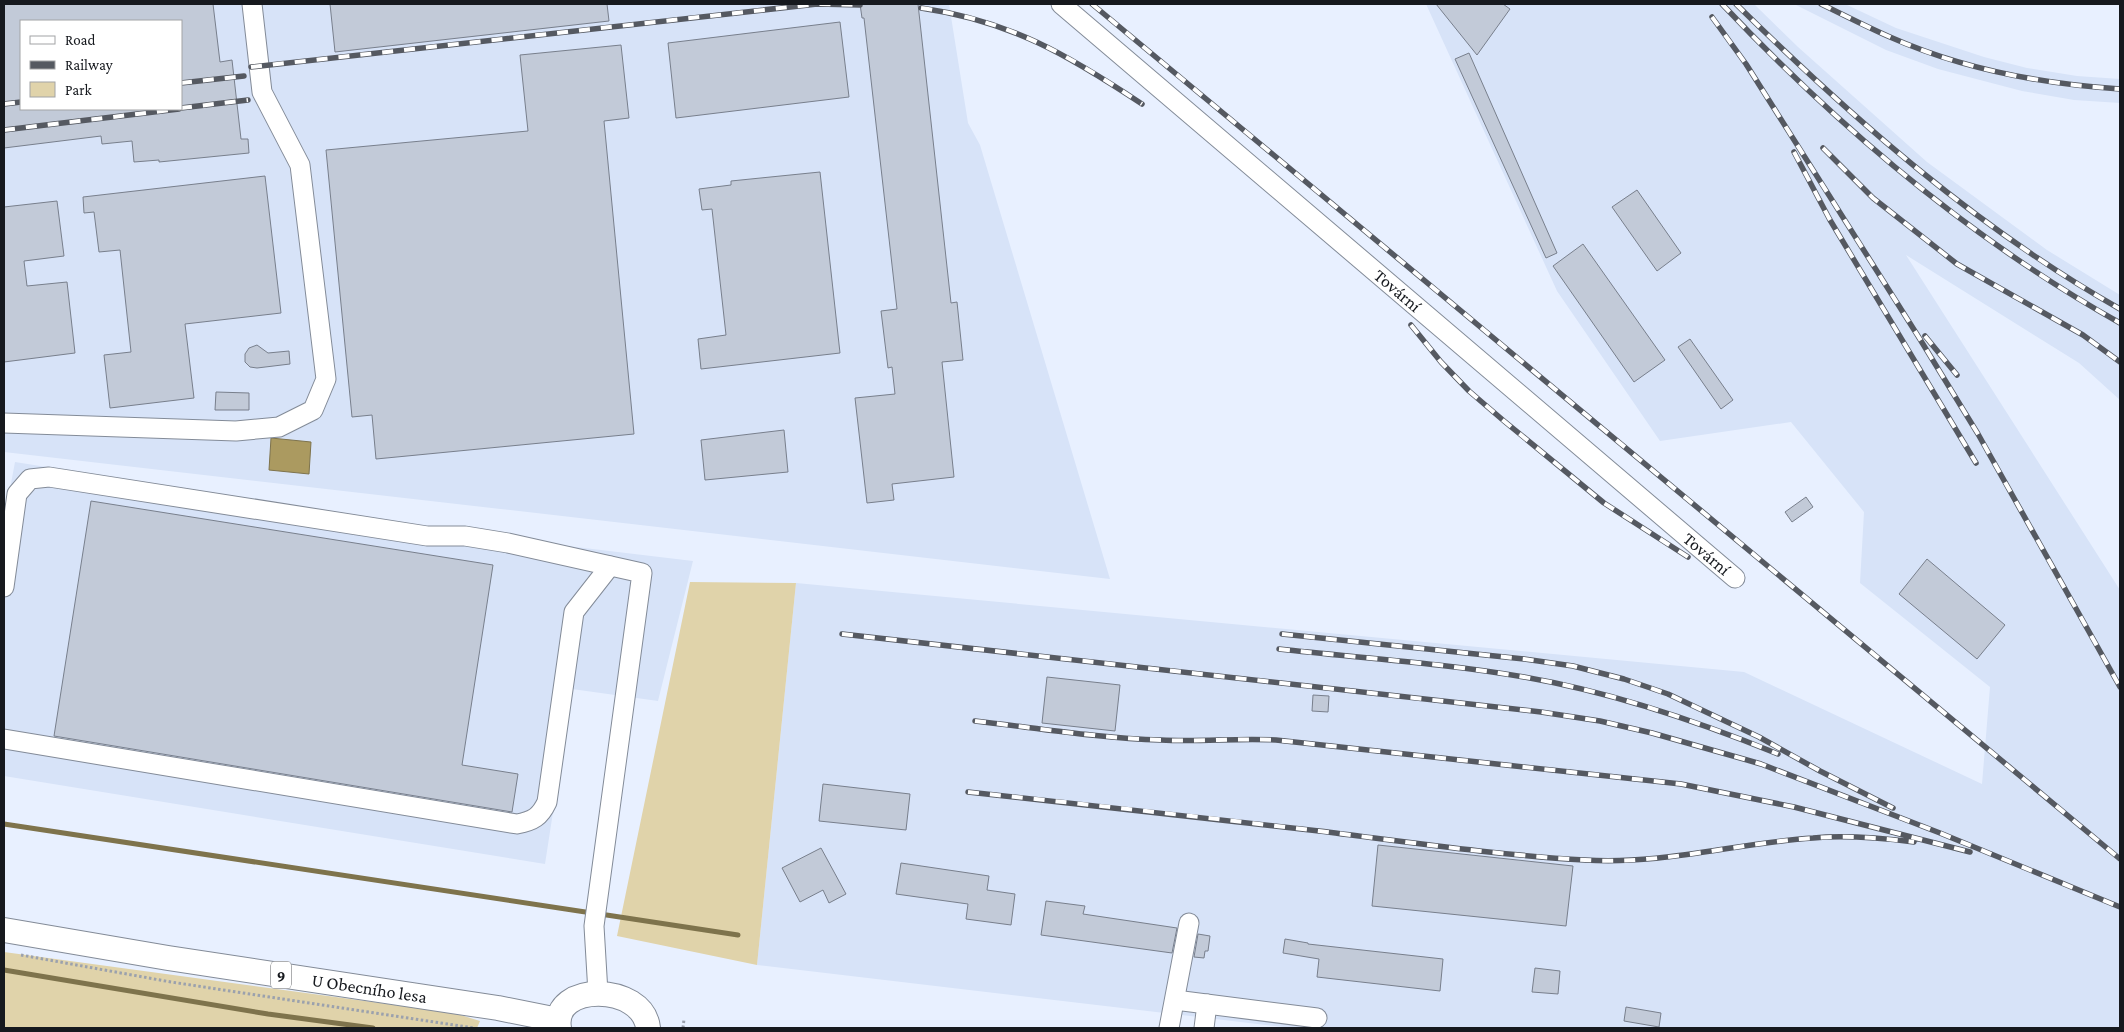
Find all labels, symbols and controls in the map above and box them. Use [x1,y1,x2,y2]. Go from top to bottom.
legend [20,20,182,110]
text: Road [65,32,96,48]
text: Railway [65,57,113,74]
text: Park [65,82,92,98]
street label: Tovární [1370,265,1426,317]
street label: Tovární [1679,528,1735,580]
road number: 9 [271,962,291,988]
street label: U Obecního lesa [310,970,428,1007]

